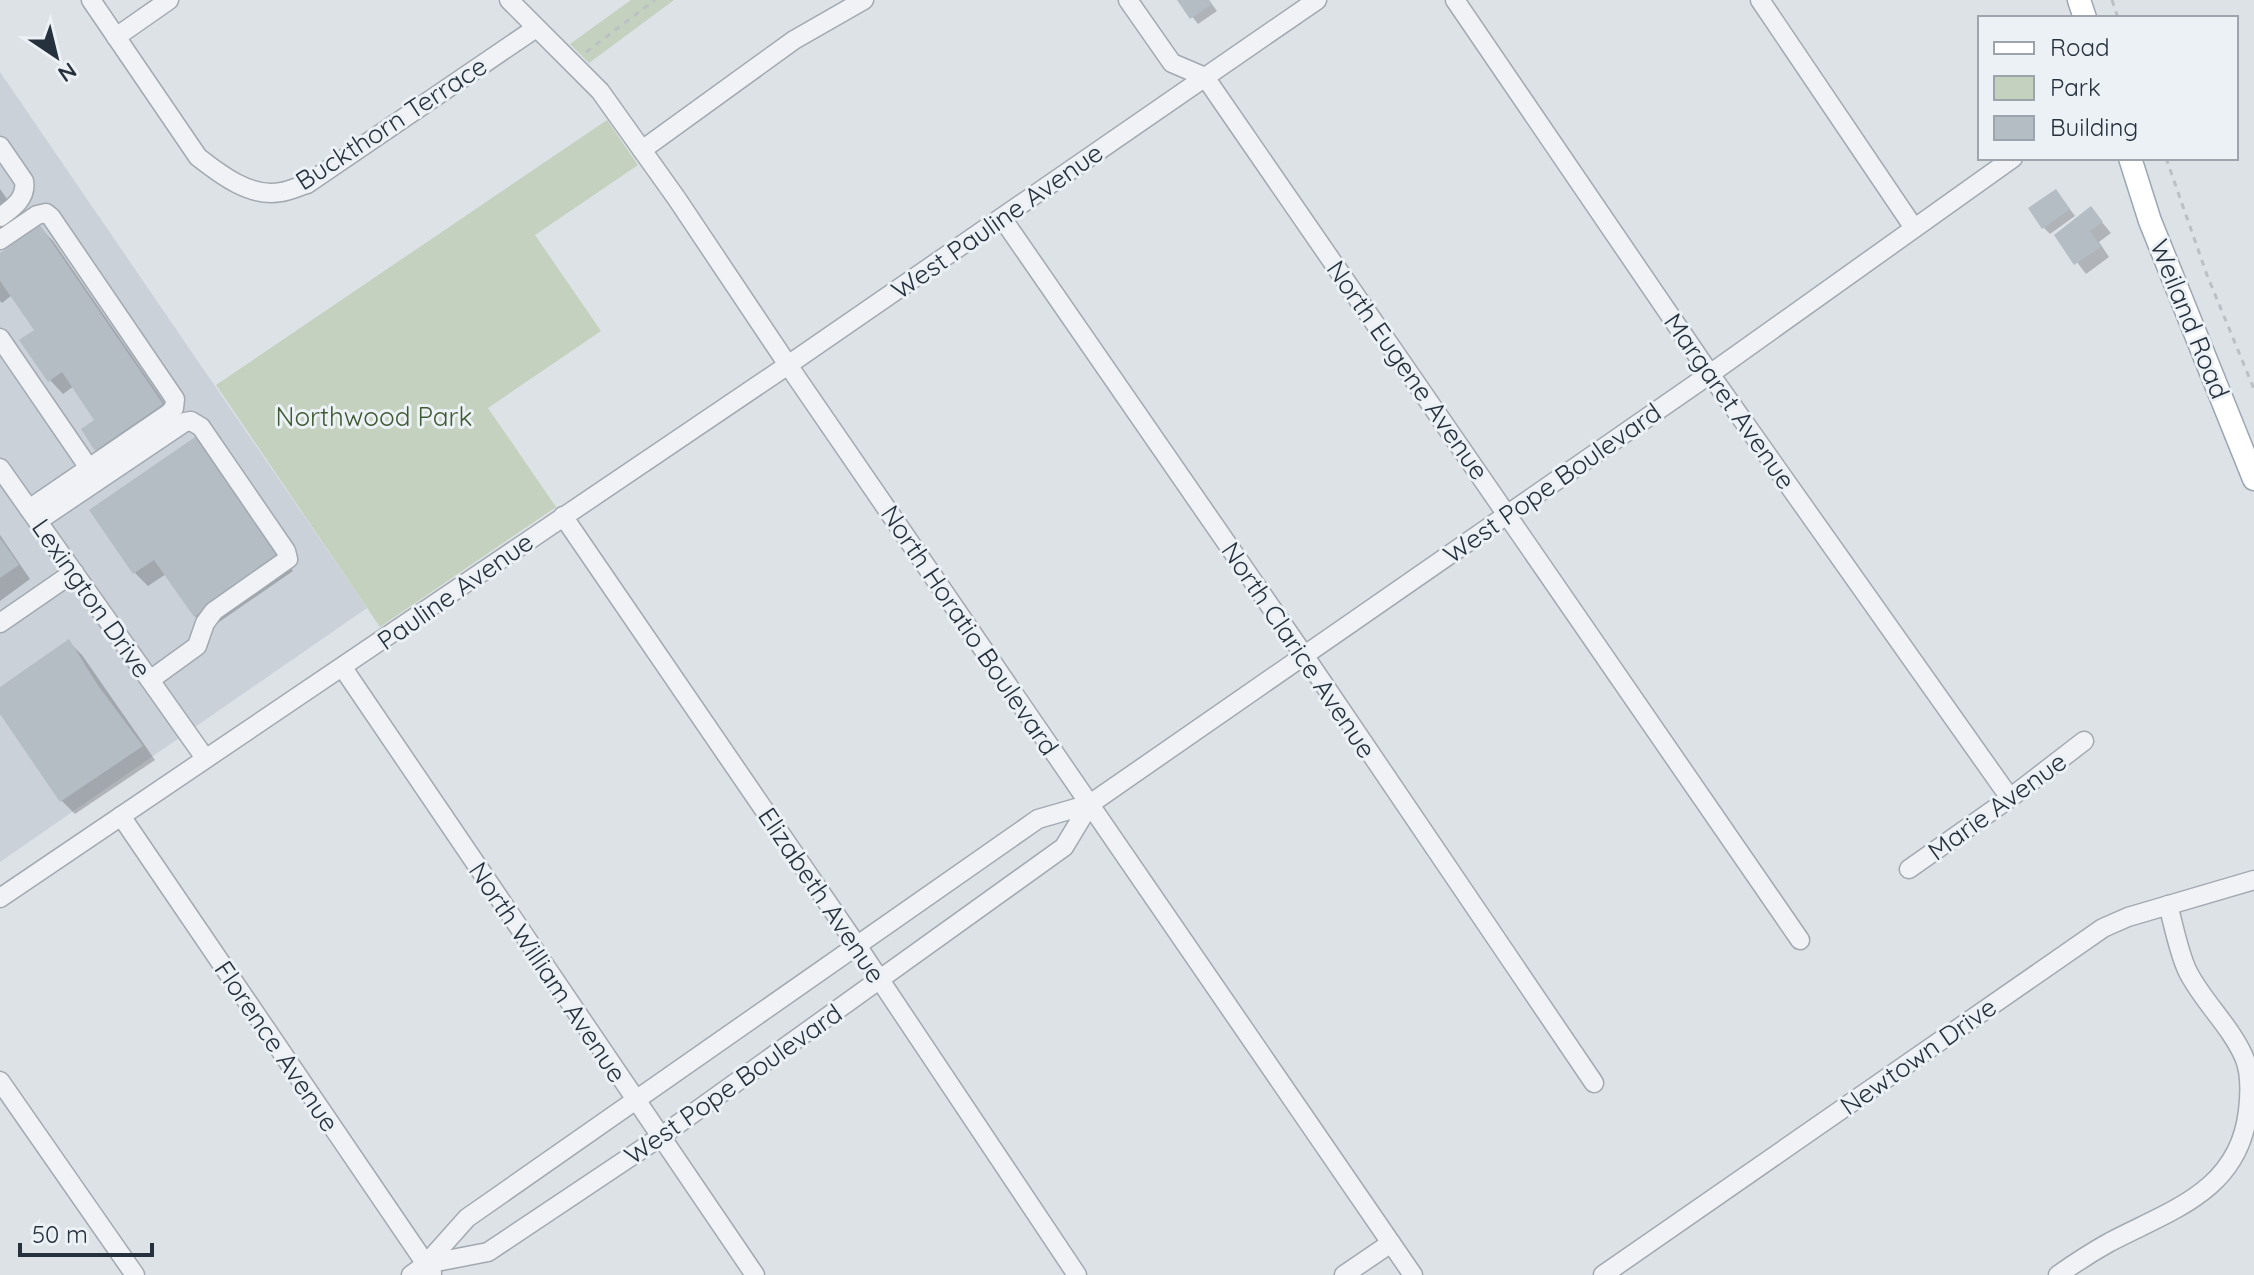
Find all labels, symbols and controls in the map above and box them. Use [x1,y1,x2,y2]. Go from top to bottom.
north arrow [16,16,96,96]
legend [1978,16,2238,160]
text: Road [2050,32,2110,62]
street label: Buckthorn Terrace [289,49,493,197]
text: N [53,56,82,88]
text: Park [2050,72,2101,102]
text: Building [2050,112,2138,142]
street label: West Pauline Avenue [885,136,1109,306]
street label: Weiland Road [2143,234,2237,404]
street label: North Eugene Avenue [1320,254,1496,486]
street label: Margaret Avenue [1657,306,1803,496]
street label: West Pope Boulevard [1437,395,1667,571]
park label: Northwood Park [275,400,473,433]
street label: North Horatio Boulevard [874,499,1066,761]
street label: Lexington Drive [25,512,159,684]
street label: Pauline Avenue [371,525,539,657]
street label: North Clarice Avenue [1214,536,1384,764]
street label: Marie Avenue [1921,745,2073,867]
street label: Elizabeth Avenue [751,801,893,989]
street label: North William Avenue [462,855,634,1089]
street label: Florence Avenue [208,954,346,1138]
street label: Newtown Drive [1834,990,2002,1122]
street label: West Pope Boulevard [618,996,848,1172]
scale bar [20,1207,152,1257]
text: 50 m [32,1219,88,1249]

